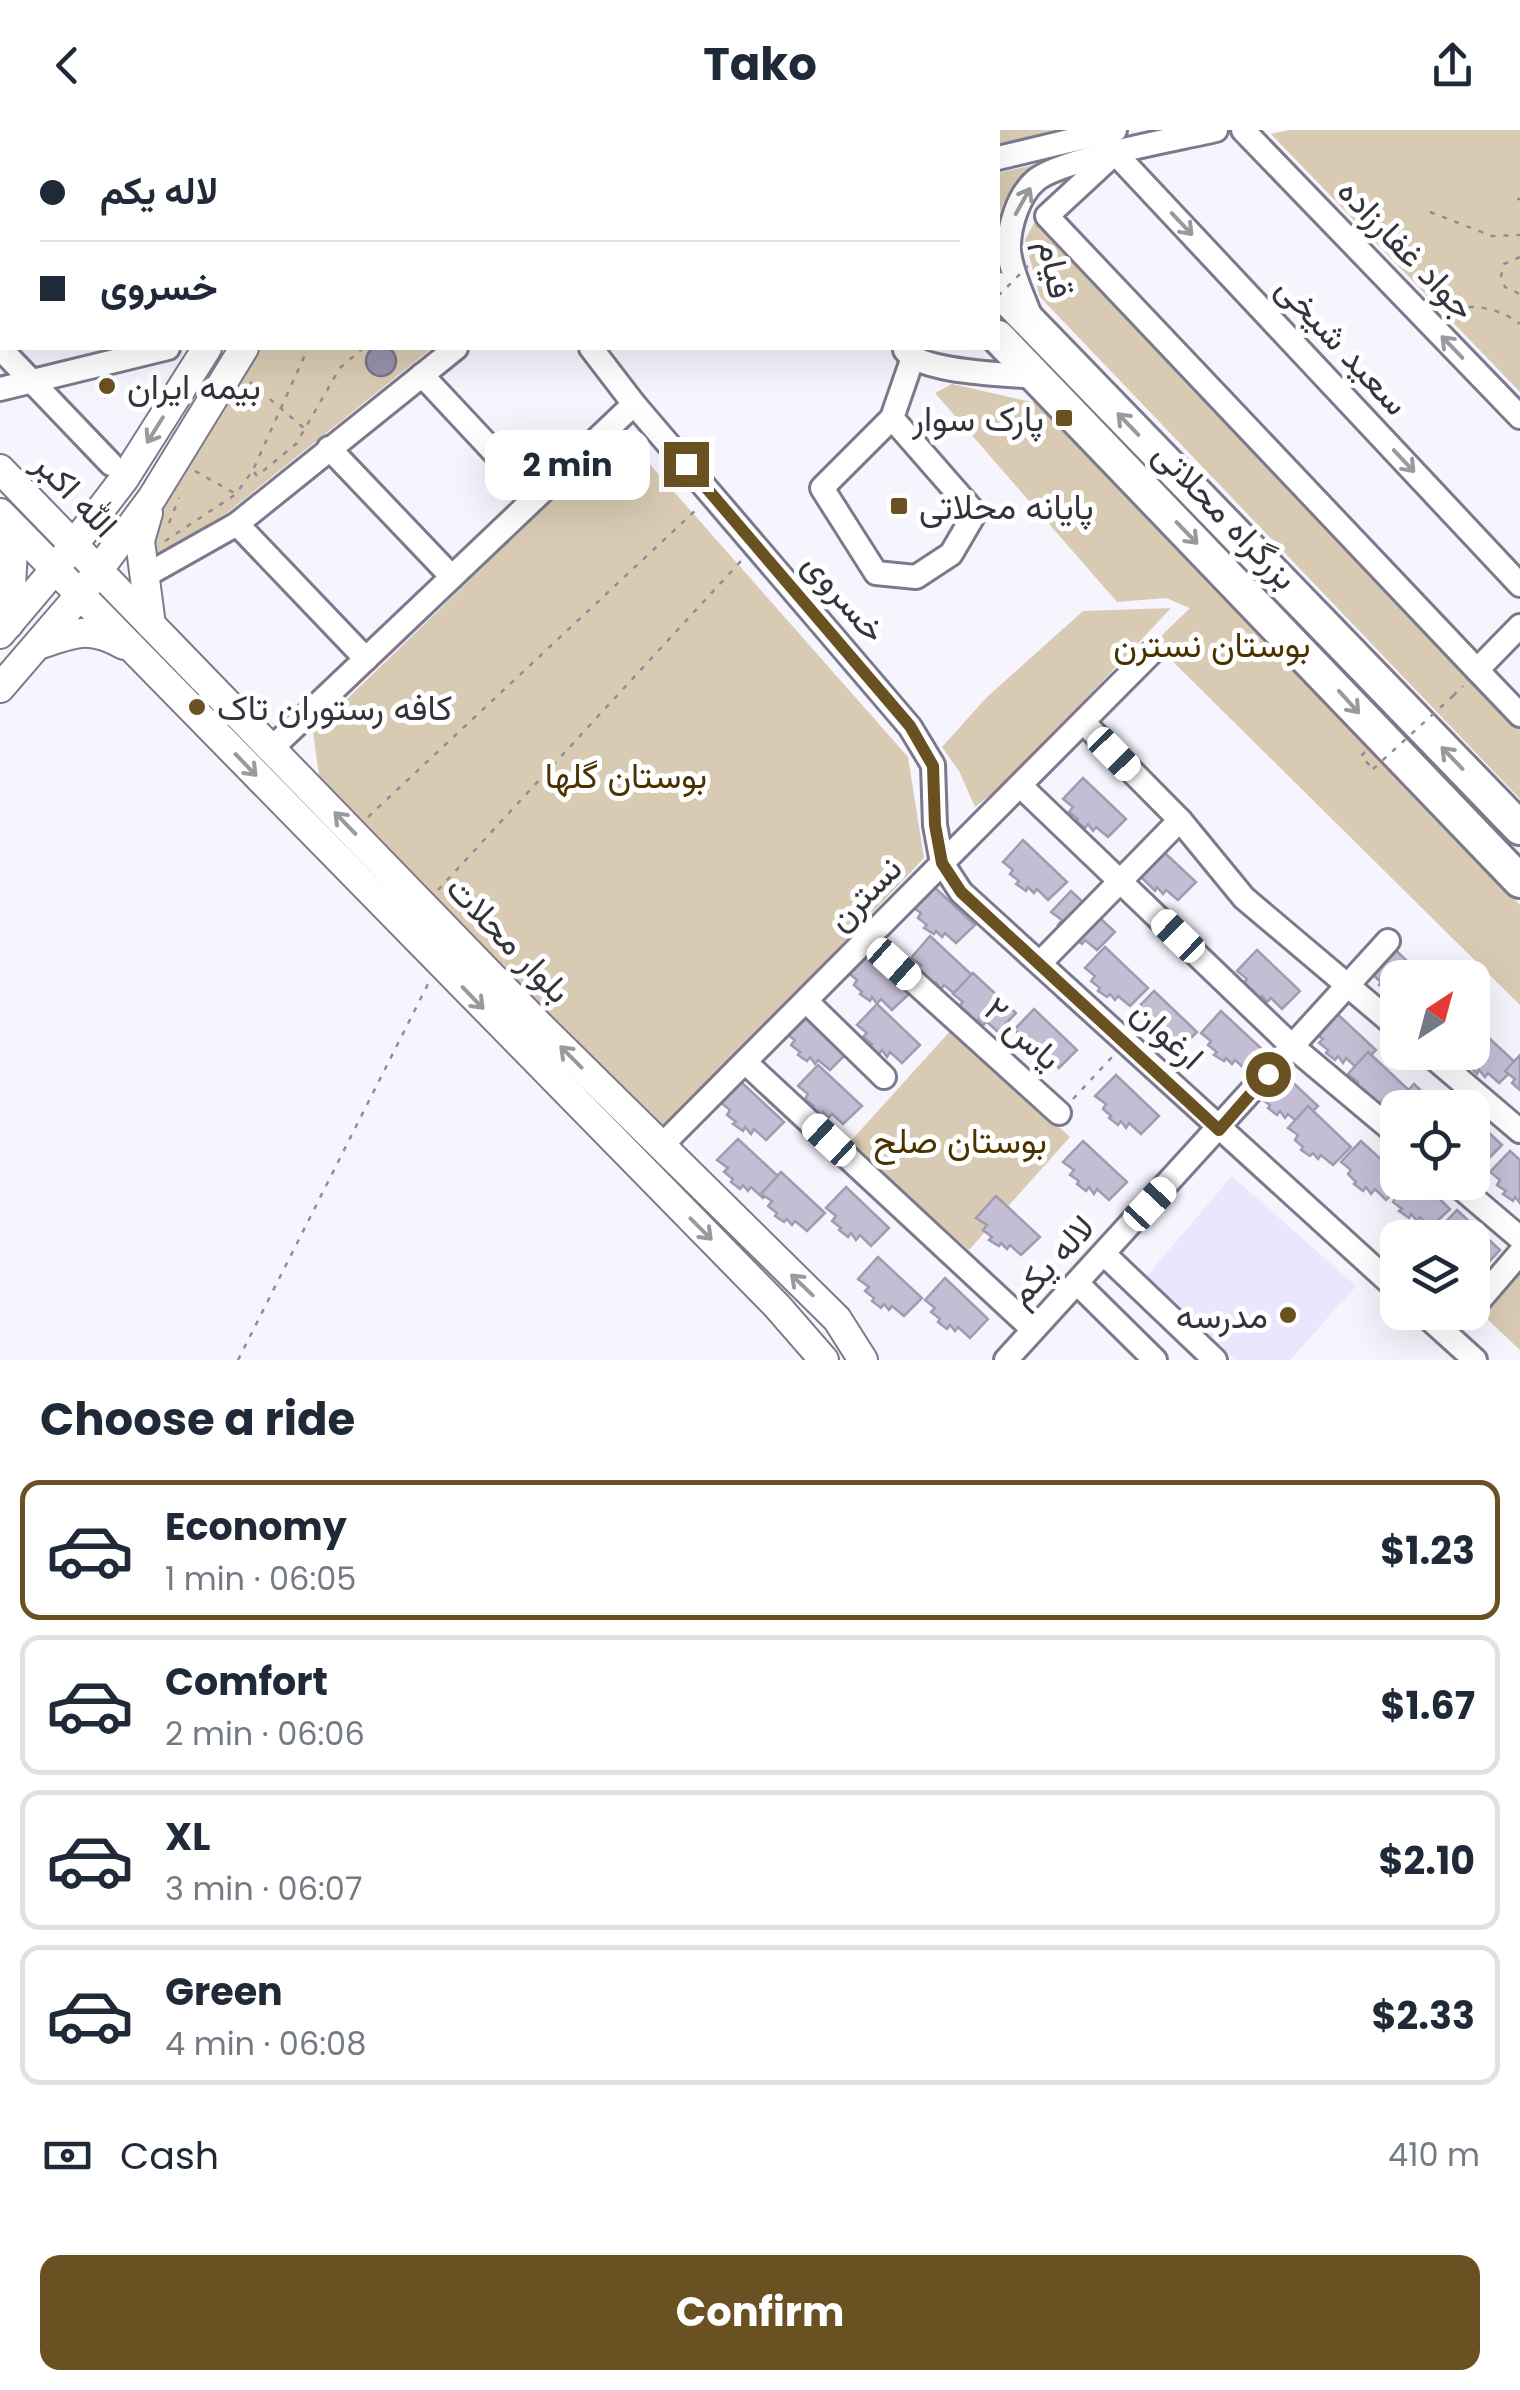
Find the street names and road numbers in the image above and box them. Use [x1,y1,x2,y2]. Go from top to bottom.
street label: جواد غفارزاده [1327,167,1487,331]
street label: قیام [1026,235,1086,303]
street label: سعید شیخی [1265,264,1421,426]
street label: بزرگراه محلاتی [1143,430,1309,600]
street label: الله اکبر [22,439,129,548]
street label: خسروی [792,541,898,653]
street label: نسترن [815,844,913,942]
street label: بلوار محلات [436,864,582,1014]
street label: یاس ۲ [973,985,1073,1081]
street label: ارغوان [1121,988,1215,1080]
street label: لاله یکم [996,1204,1106,1316]

